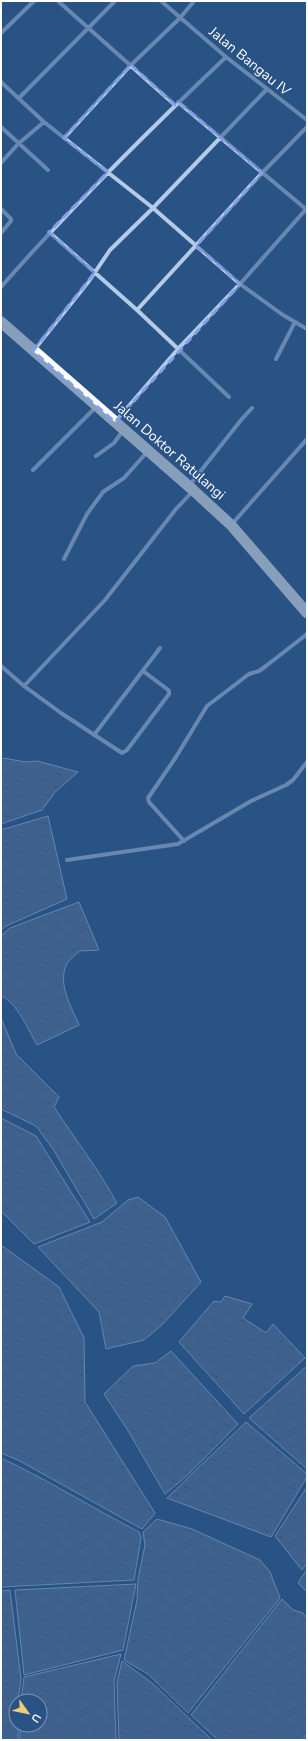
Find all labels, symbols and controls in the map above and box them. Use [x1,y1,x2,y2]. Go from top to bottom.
street label: Jalan Bangau IV [204,22,295,101]
street label: Jalan Doktor Ratulangi [109,396,229,504]
north arrow [8,1693,48,1733]
text: U [27,1711,44,1726]

